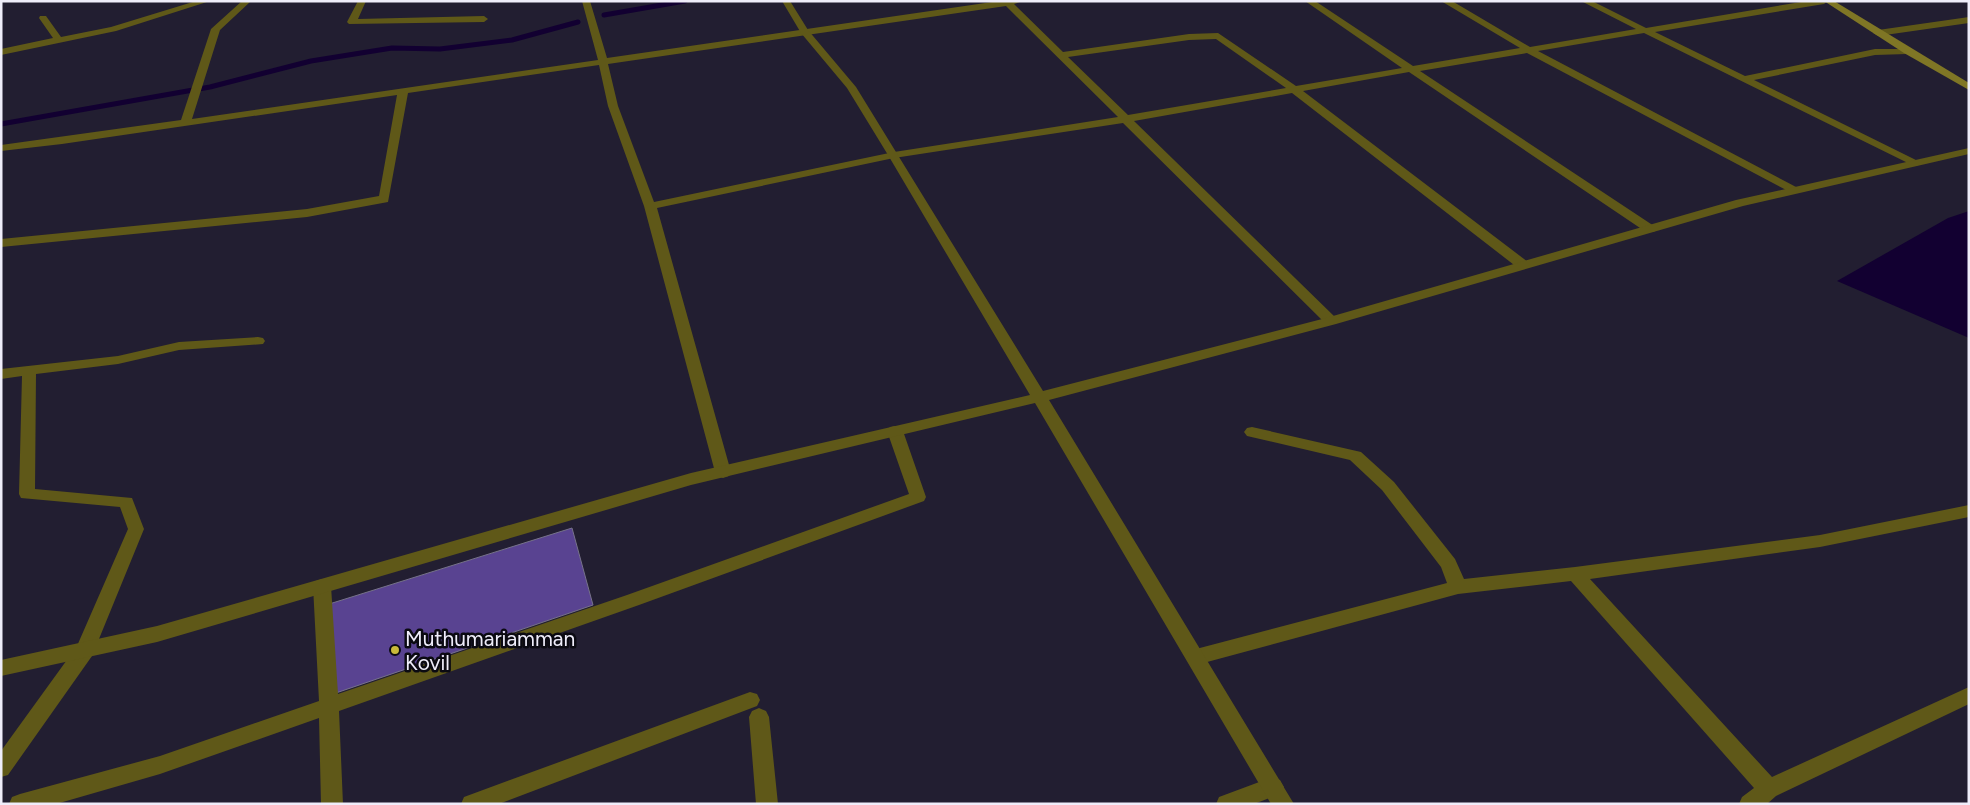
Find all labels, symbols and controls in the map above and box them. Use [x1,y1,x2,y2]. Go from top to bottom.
place label: Muthumariamman Kovil [405,626,575,675]
marker: Muthumariamman Kovil [389,644,401,656]

